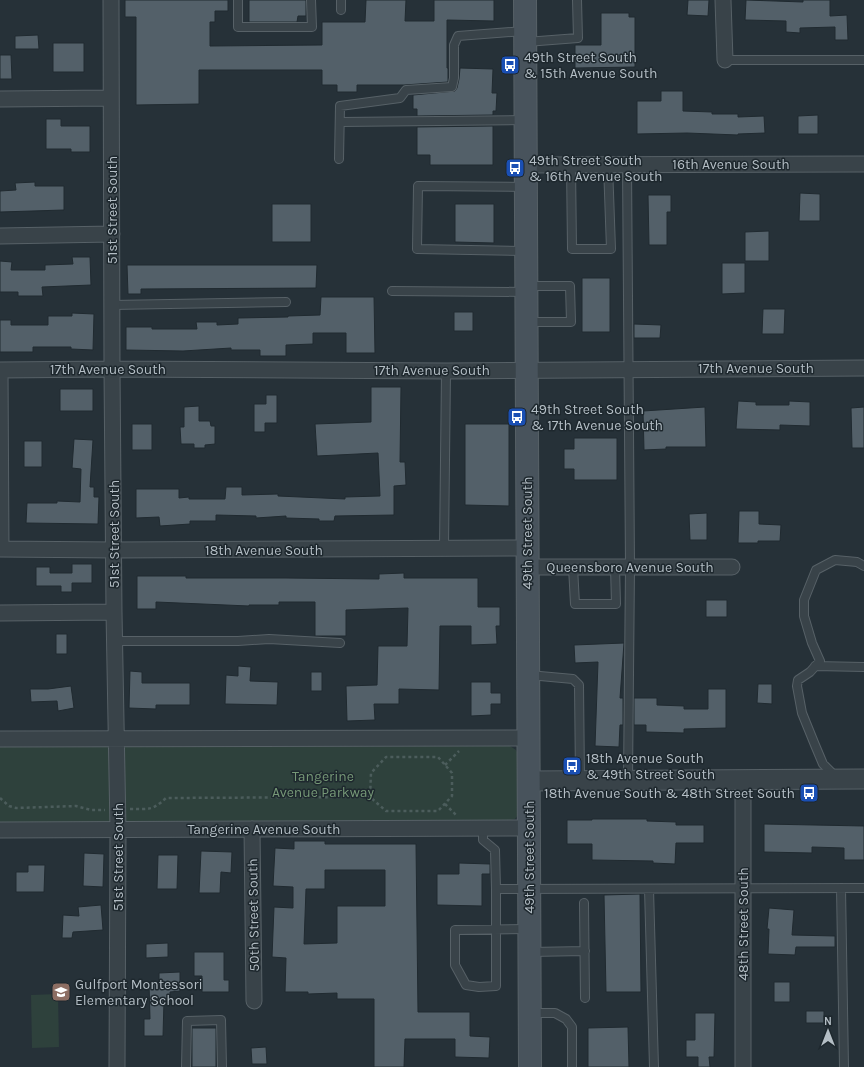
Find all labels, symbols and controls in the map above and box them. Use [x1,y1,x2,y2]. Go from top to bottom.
place label: 49th Street South & 15th Avenue South [524,49,657,82]
bus stop icon: 49th Street South & 15th Avenue South [499,54,521,76]
place label: 49th Street South & 16th Avenue South [529,152,663,185]
street label: 51st Street South [104,156,121,264]
street label: 16th Avenue South [672,156,790,173]
bus stop icon: 49th Street South & 16th Avenue South [504,157,526,179]
street label: 17th Avenue South [698,360,814,377]
street label: 17th Avenue South [50,361,166,378]
street label: 17th Avenue South [374,362,490,379]
place label: 49th Street South & 17th Avenue South [531,401,663,434]
bus stop icon: 49th Street South & 17th Avenue South [506,406,528,428]
street label: 49th Street South [519,476,536,590]
street label: 51st Street South [106,480,123,588]
street label: 18th Avenue South [205,542,323,559]
street label: Queensboro Avenue South [546,559,714,576]
place label: 18th Avenue South & 49th Street South [586,750,715,783]
bus stop icon: 18th Avenue South & 49th Street South [561,755,583,777]
park label: Tangerine Avenue Parkway [272,768,375,801]
bus stop icon: 18th Avenue South & 48th Street South [798,782,820,804]
place label: 18th Avenue South & 48th Street South [544,785,795,802]
street label: 49th Street South [521,800,538,914]
street label: 51st Street South [110,803,127,911]
street label: Tangerine Avenue South [188,821,340,838]
street label: 50th Street South [244,858,263,972]
street label: 48th Street South [735,867,752,981]
place label: Gulfport Montessori Elementary School [75,976,203,1009]
school or university icon: Gulfport Montessori Elementary School [50,981,72,1003]
north arrow [808,1011,848,1051]
text: N [824,1015,832,1028]

